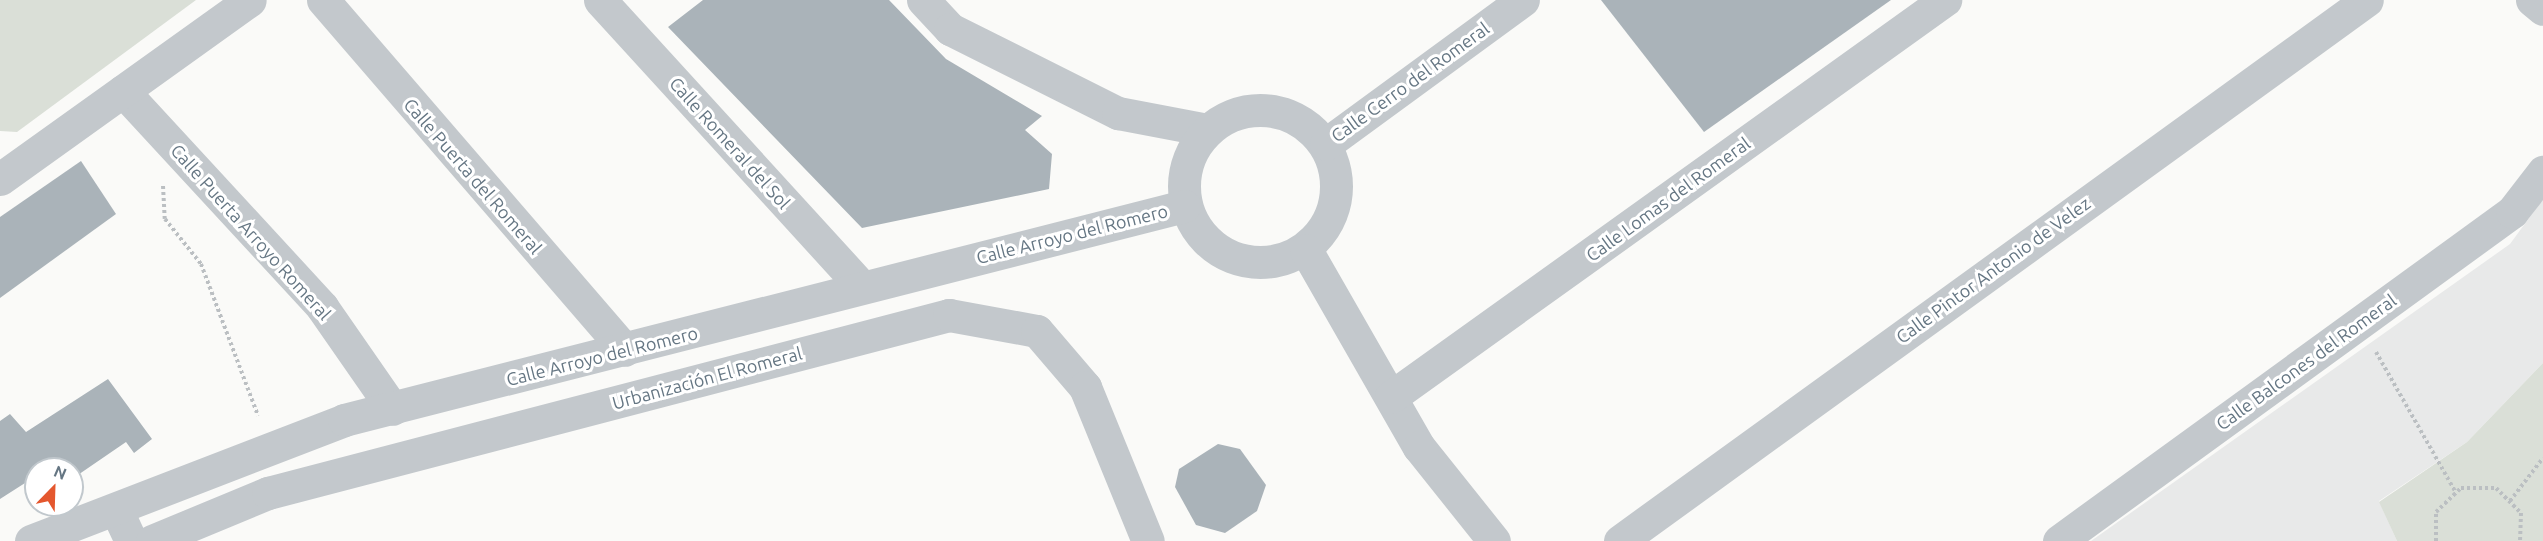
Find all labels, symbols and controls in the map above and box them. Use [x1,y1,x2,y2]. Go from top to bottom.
street label: Calle Cerro del Romeral [1327,17,1493,147]
street label: Calle Romeral del Sol [665,73,795,213]
street label: Calle Puerta del Romeral [399,94,547,258]
street label: Calle Lomas del Romeral [1582,132,1754,266]
street label: Calle Puerta Arroyo Romeral [166,140,336,324]
street label: Calle Pintor Antonio de Velez [1892,192,2094,348]
street label: Calle Arroyo del Romero [974,200,1170,268]
street label: Calle Balcones del Romeral [2212,289,2400,435]
street label: Calle Arroyo del Romero [504,322,700,390]
street label: Urbanización El Romeral [610,342,804,414]
north arrow [24,457,84,517]
text: N [51,462,69,483]

